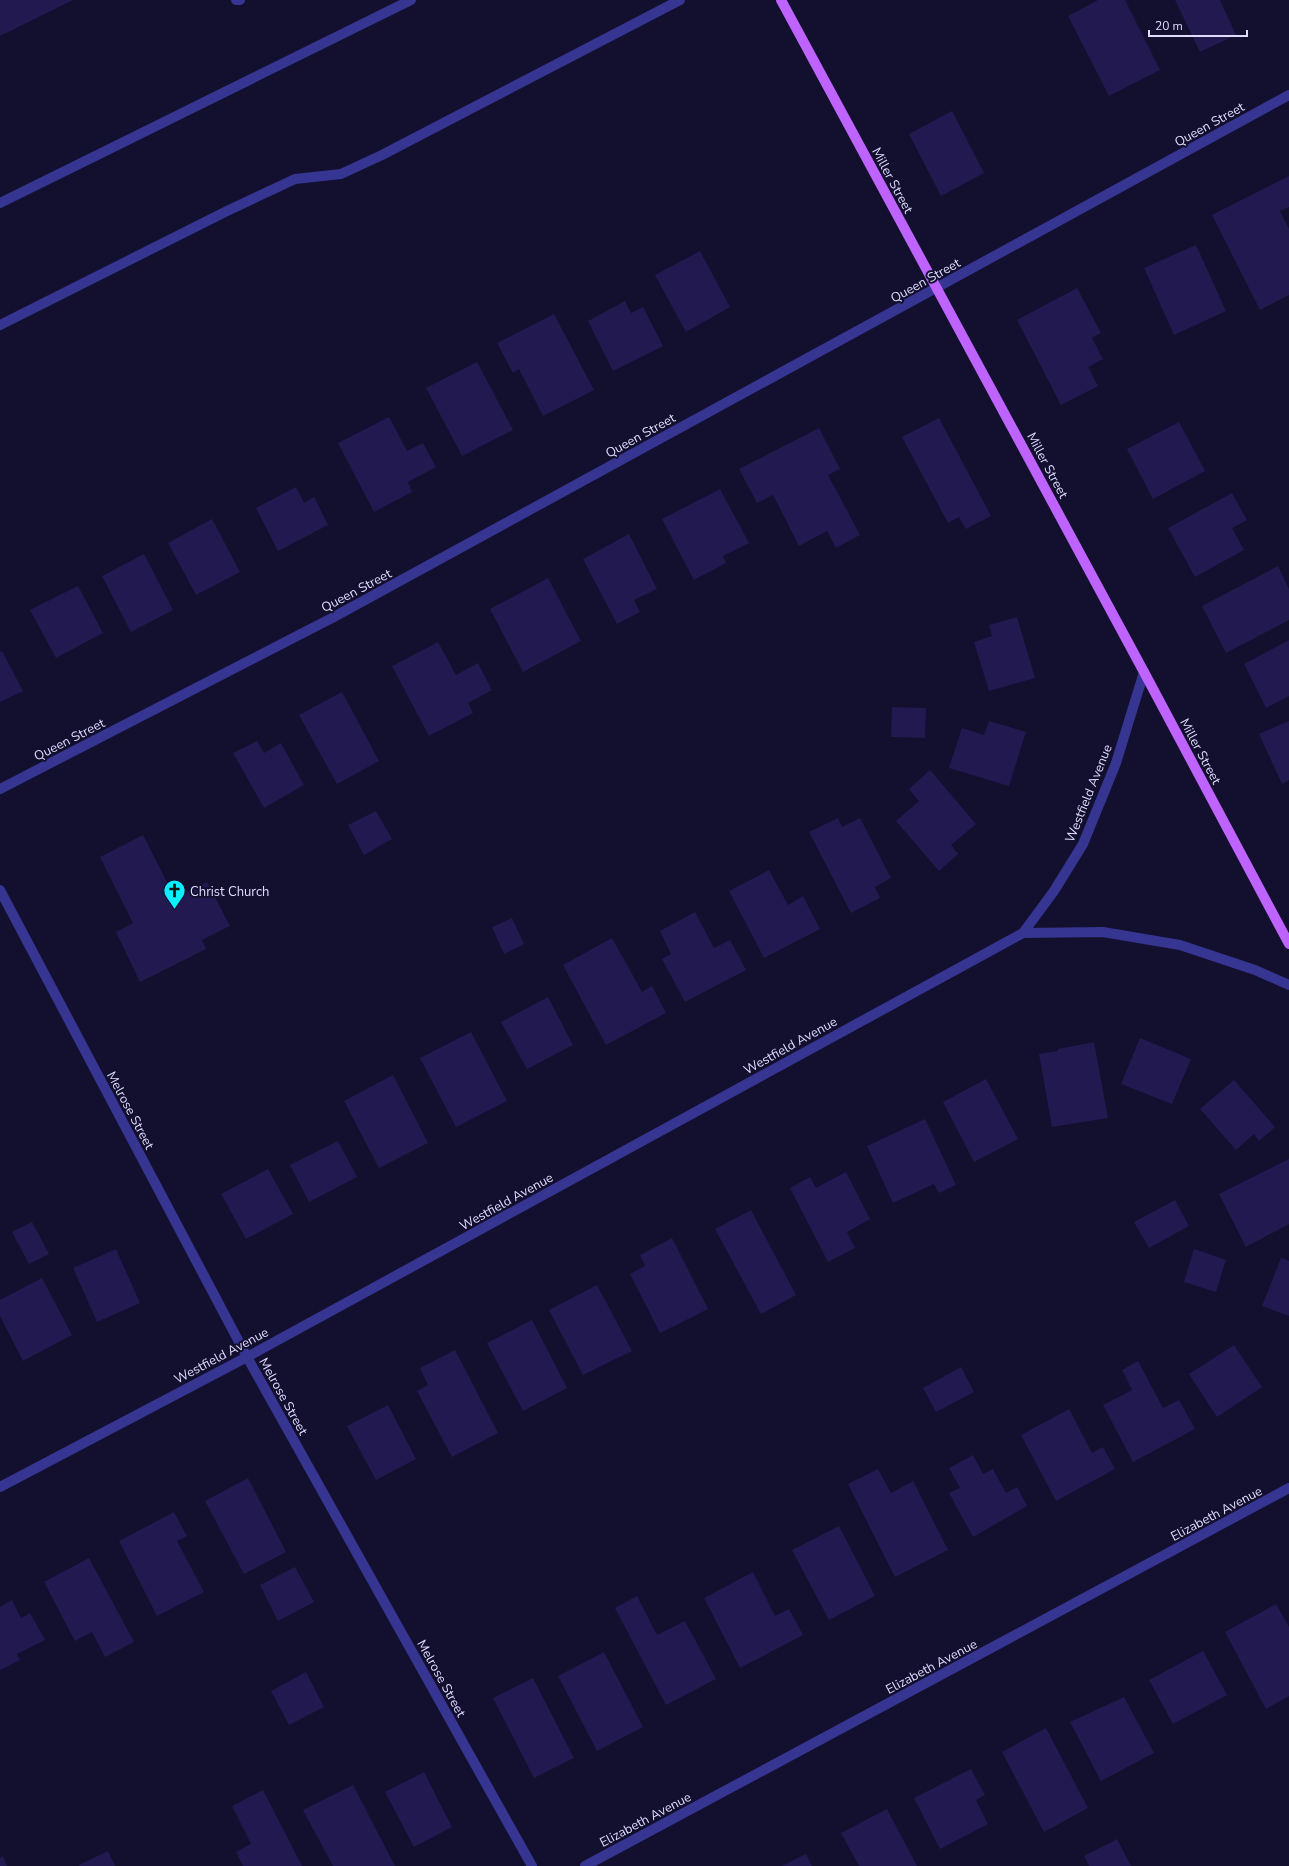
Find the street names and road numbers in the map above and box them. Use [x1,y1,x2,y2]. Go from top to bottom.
street label: Queen Street [1171,98,1248,151]
street label: Miller Street [867,144,917,217]
street label: Queen Street [887,254,964,307]
street label: Queen Street [602,409,679,462]
street label: Miller Street [1022,429,1072,502]
street label: Queen Street [318,565,395,617]
street label: Queen Street [31,714,108,765]
street label: Miller Street [1175,715,1225,788]
street label: Westfield Avenue [1061,742,1117,845]
street label: Westfield Avenue [740,1013,841,1079]
street label: Melrose Street [102,1068,158,1153]
street label: Westfield Avenue [456,1169,557,1235]
street label: Westfield Avenue [171,1323,272,1388]
street label: Melrose Street [254,1355,312,1439]
street label: Elizabeth Avenue [1168,1482,1265,1546]
street label: Elizabeth Avenue [883,1635,980,1699]
street label: Melrose Street [412,1637,470,1721]
street label: Elizabeth Avenue [597,1788,694,1852]

